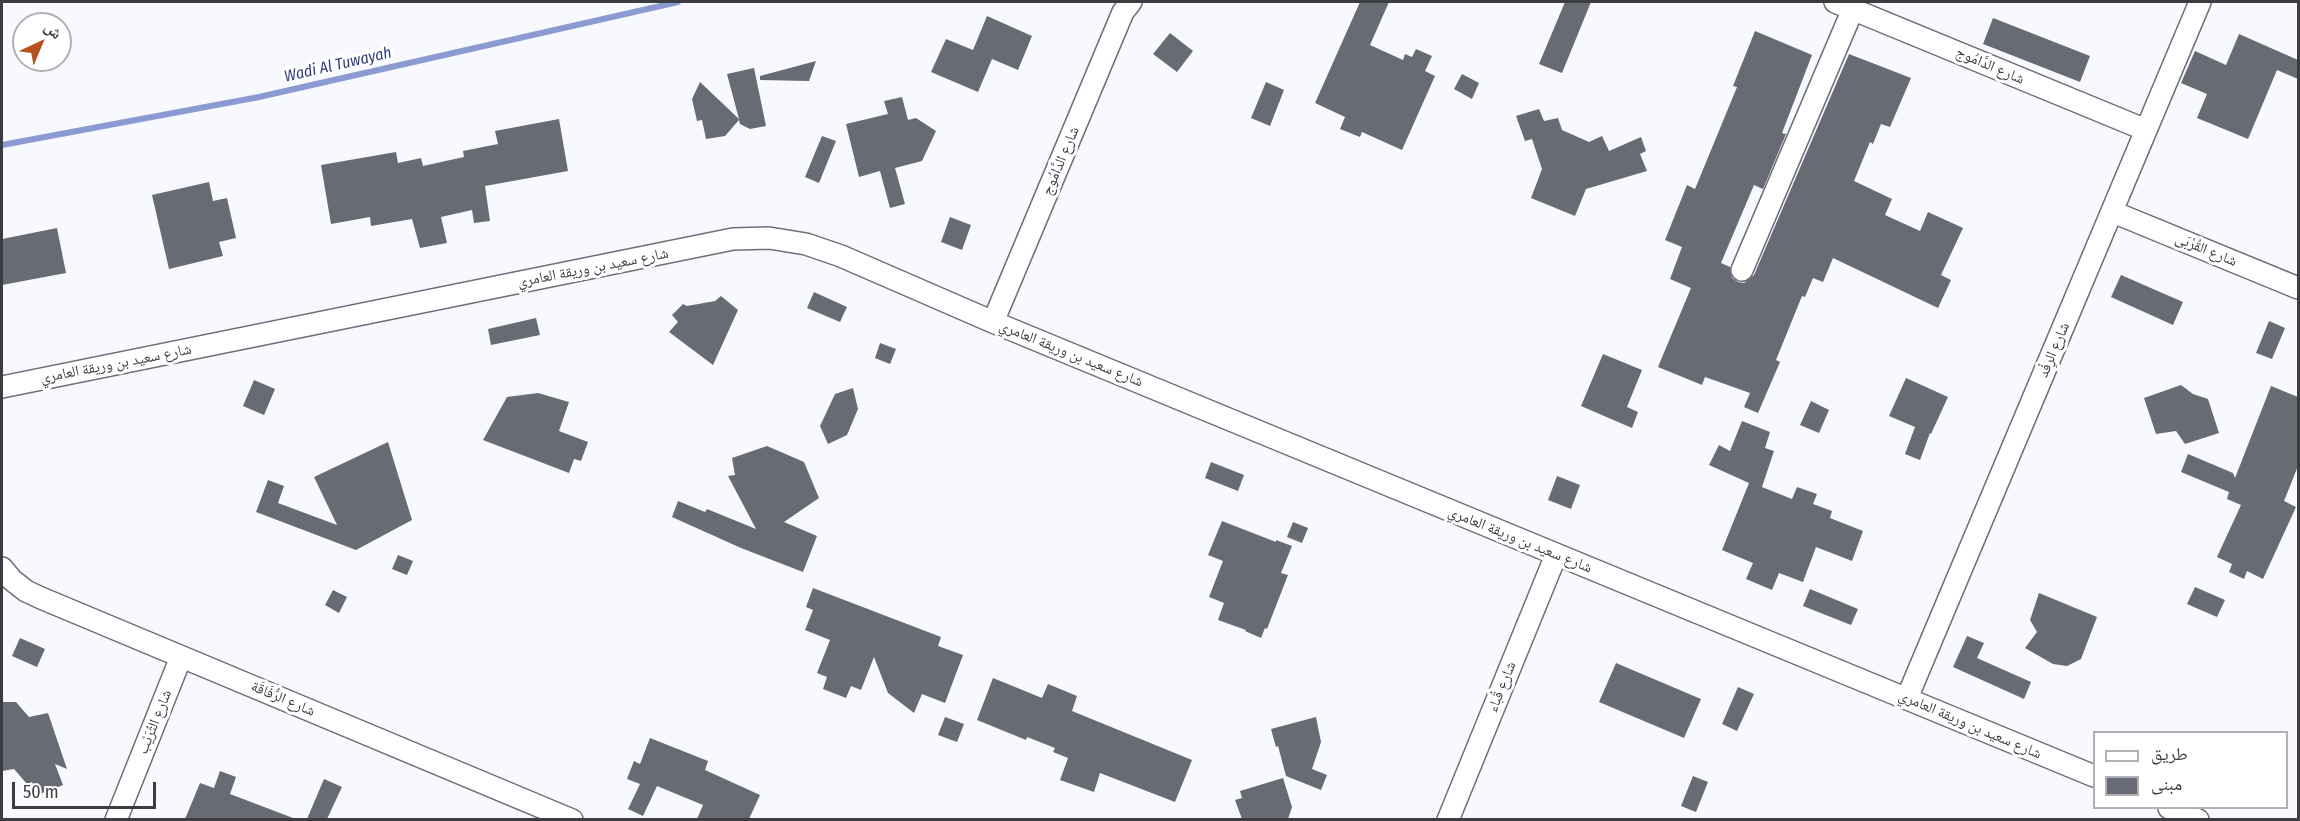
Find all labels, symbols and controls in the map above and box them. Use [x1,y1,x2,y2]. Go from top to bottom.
north arrow [12,12,72,72]
text: ش [41,17,66,43]
water label: Wadi Al Tuwayah [282,43,394,87]
street label: شارع الدَّامُوج [1953,43,2027,89]
street label: شارع الدَّامُوج [1038,124,1084,198]
street label: شارع القُرْبَى [2172,229,2240,271]
street label: شارع سعيد بن وريقة العامري [516,245,670,291]
street label: شارع سعيد بن وريقة العامري [996,317,1146,391]
street label: شارع الرِفْد [2034,320,2074,380]
street label: شارع سعيد بن وريقة العامري [39,341,193,387]
street label: شارع سعيد بن وريقة العامري [1445,503,1595,577]
street label: شارع قُباء [1484,659,1520,715]
street label: شارع الرُّفَاقَة [248,677,318,721]
street label: شارع الثُرَيْب [134,687,176,757]
street label: شارع سعيد بن وريقة العامري [1896,687,2044,763]
legend [2093,731,2288,809]
text: طريق [2151,743,2188,765]
scale bar [15,770,159,808]
text: مبنى [2151,773,2182,795]
text: 50 m [23,781,59,803]

